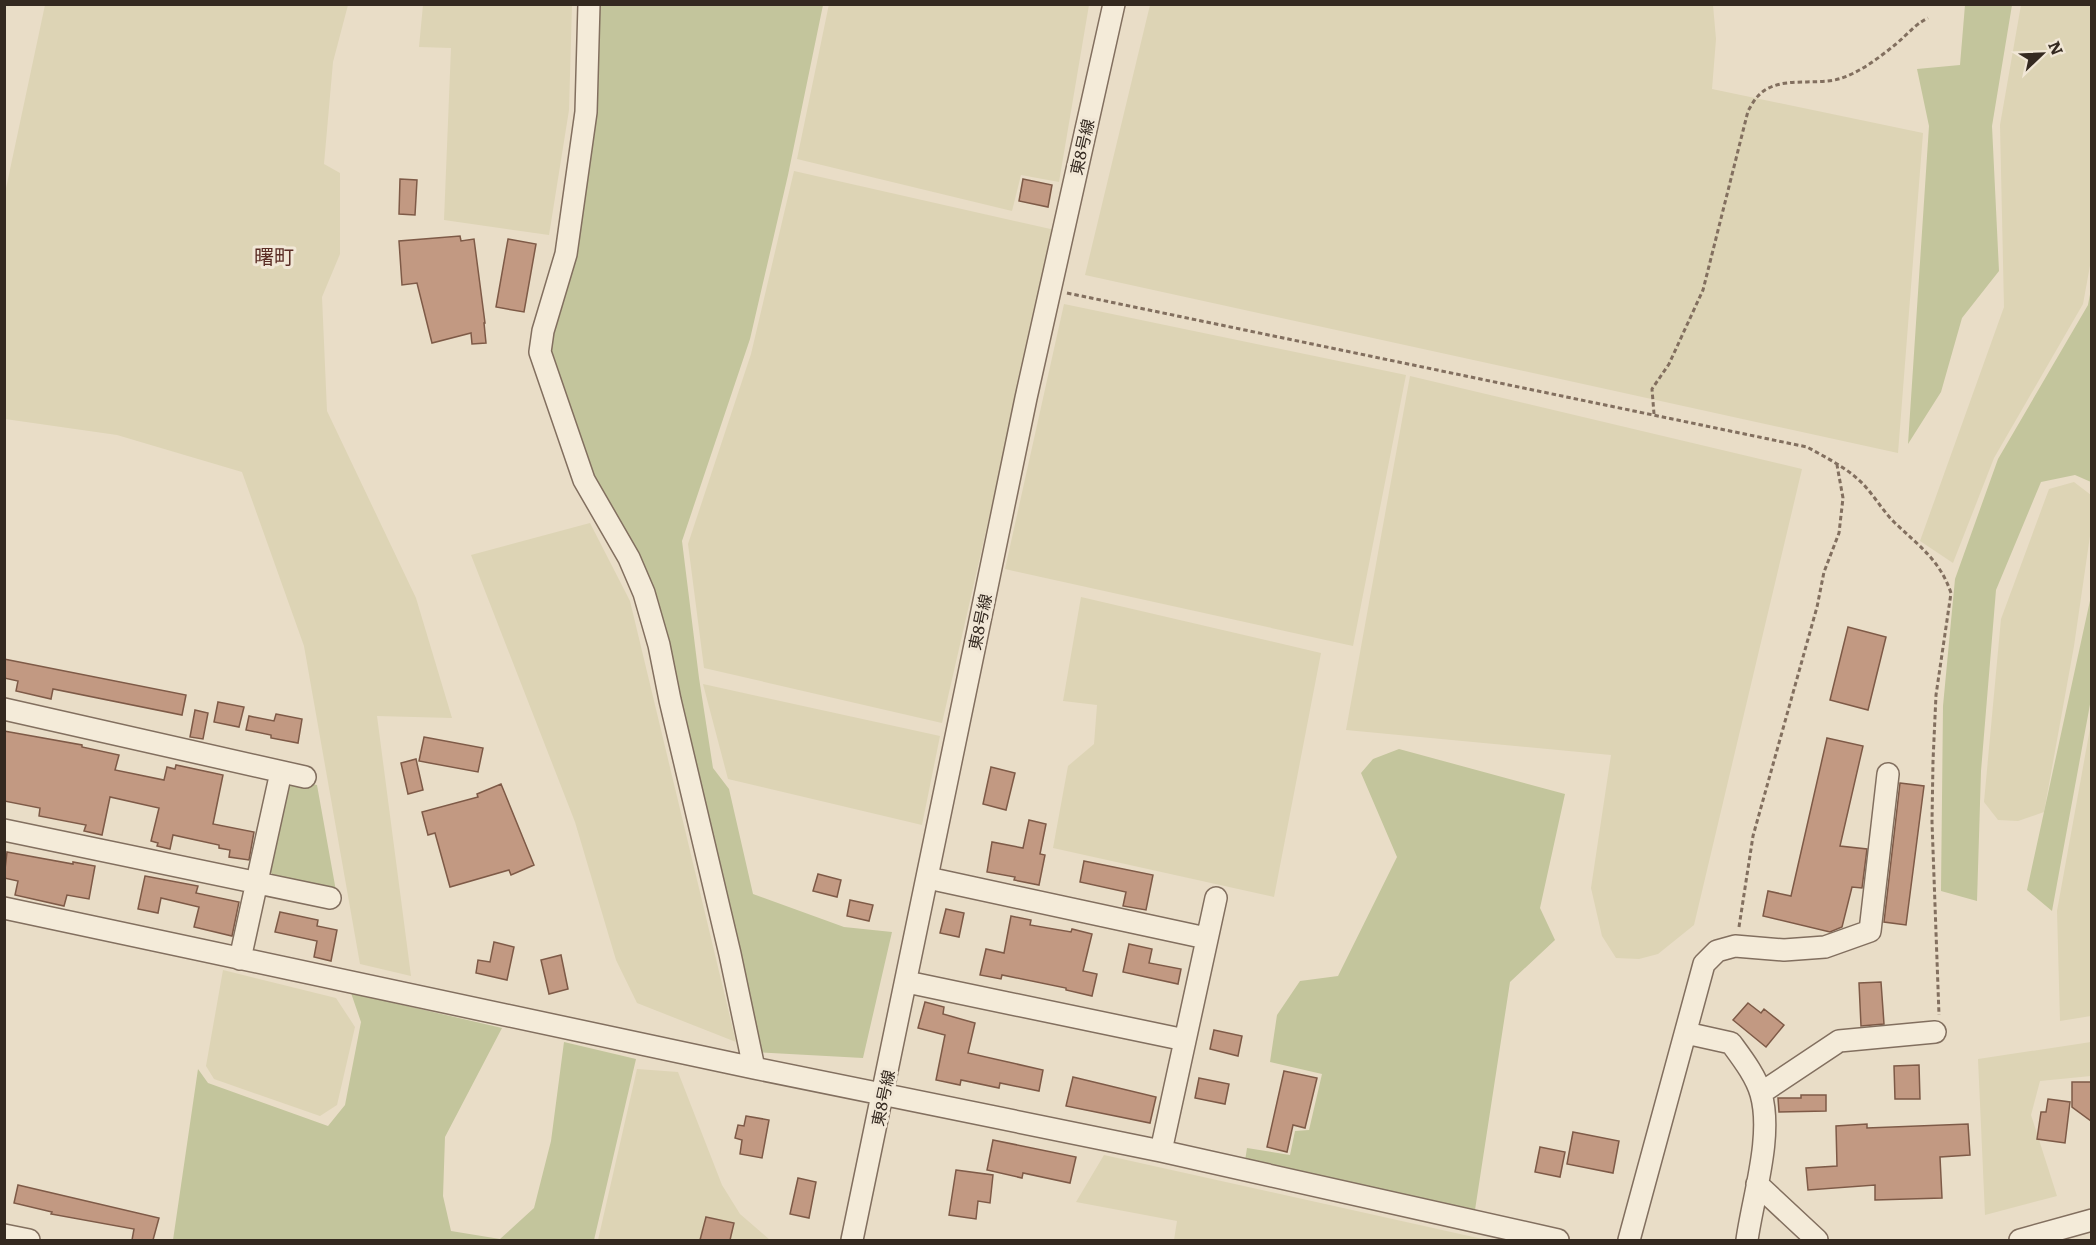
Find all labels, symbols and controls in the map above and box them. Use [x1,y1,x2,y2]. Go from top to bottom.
north arrow [2012,24,2072,84]
text: N [2043,37,2070,59]
street label: 東8号線 [1063,116,1099,177]
district label: 曙町 [254,240,294,270]
street label: 東8号線 [961,592,997,652]
street label: 東8号線 [864,1068,900,1128]

